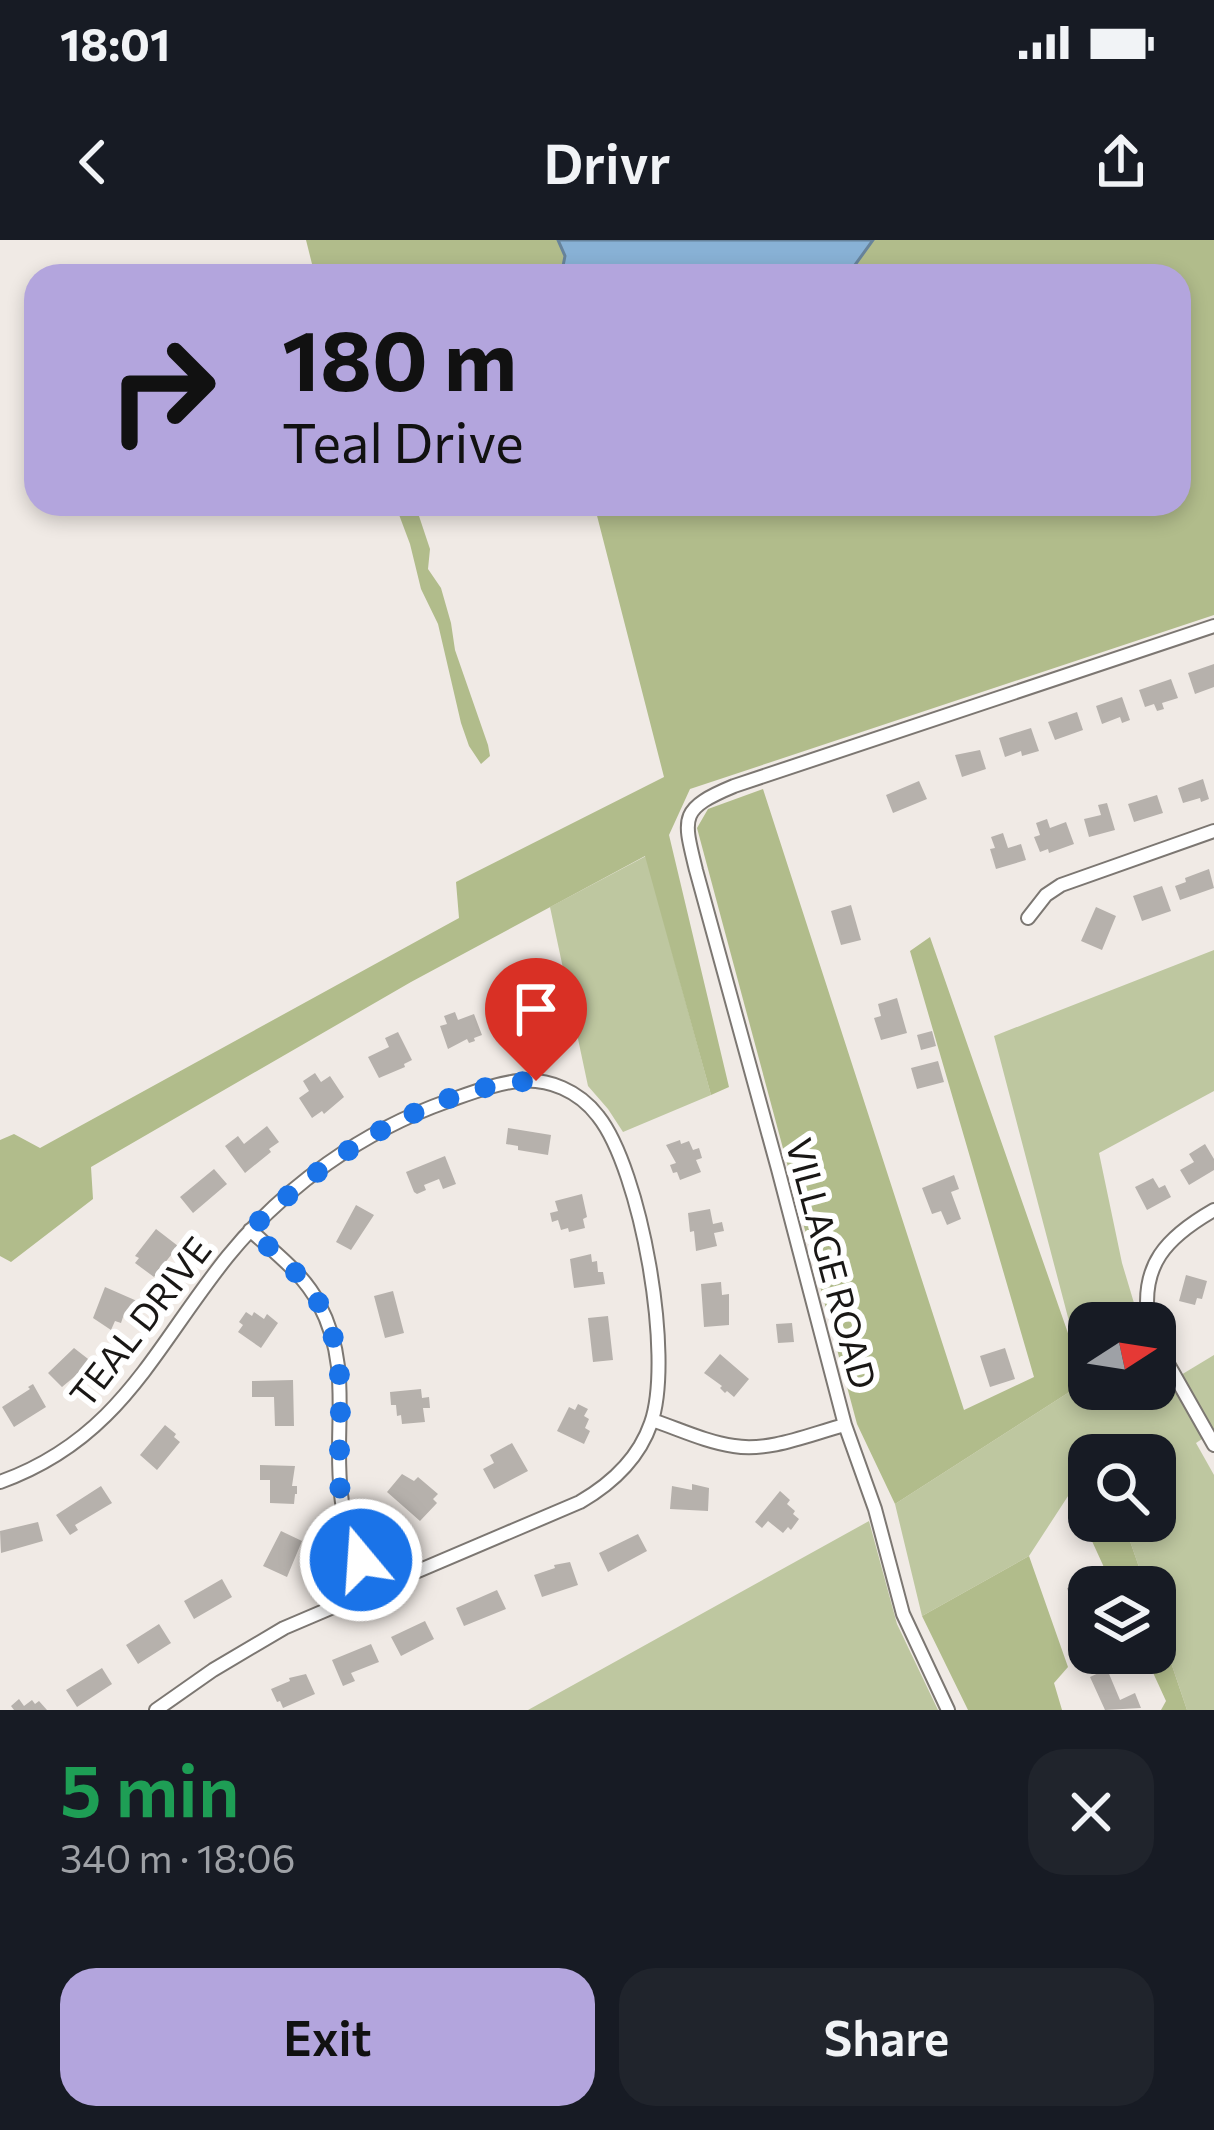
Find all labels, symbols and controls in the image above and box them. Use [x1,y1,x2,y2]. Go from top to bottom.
text: 18:01 [60,15,170,70]
icon: back [60,129,126,195]
text: Drivr [543,129,671,195]
icon: share [1088,129,1154,195]
text: 180 m [282,306,517,408]
icon: right [84,312,240,468]
text: Teal Drive [282,408,524,474]
pin [485,958,587,1081]
icon: arrive [503,976,569,1042]
street label: VILLAGE ROAD [778,1133,888,1393]
street label: TEAL DRIVE [59,1227,219,1415]
north arrow [1068,1302,1176,1410]
map controls [1068,1302,1176,1674]
button: search [1068,1434,1176,1542]
position arrow [298,1497,424,1623]
button: layers [1068,1566,1176,1674]
text: 5 min [60,1744,239,1832]
button: close [1028,1749,1154,1875]
text: 340 m · 18:06 [60,1833,295,1881]
button: Exit [60,1968,595,2106]
button: Share [619,1968,1154,2106]

